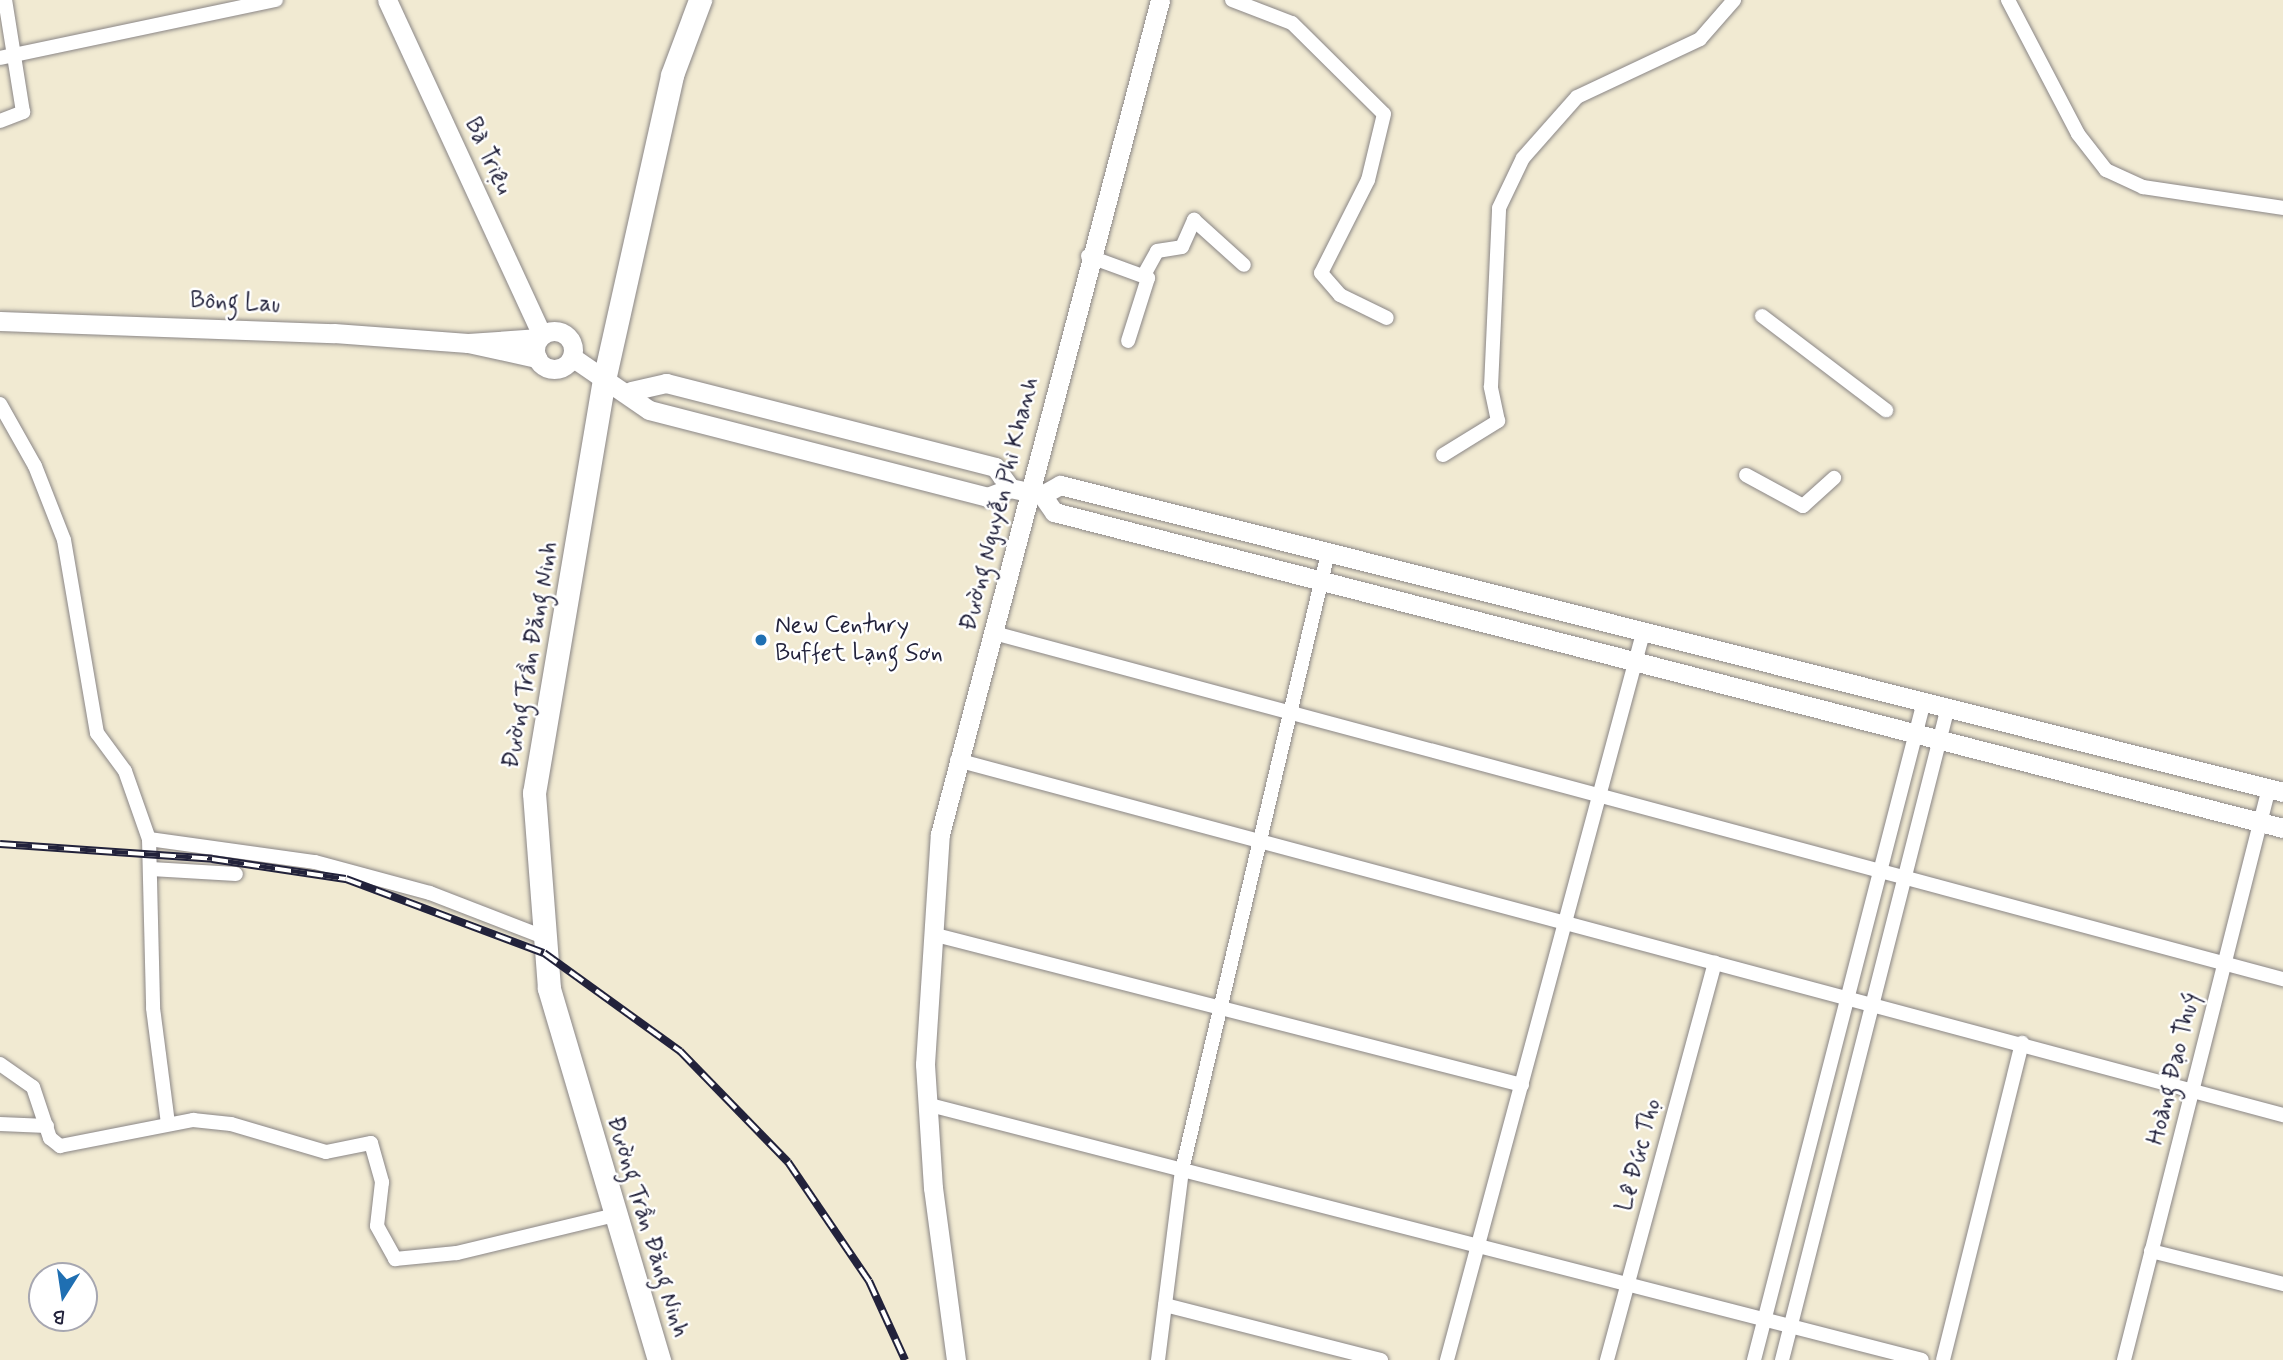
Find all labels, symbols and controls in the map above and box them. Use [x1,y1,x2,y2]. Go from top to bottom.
street label: Bà Triệu [458,113,518,199]
street label: Bông Lau [189,286,281,320]
street label: Đường Nguyễn Phi Khanh [954,373,1046,635]
street label: Đường Trần Đăng Ninh [497,540,565,770]
place label: New Century Buffet Lạng Sơn [775,612,945,668]
marker: New Century Buffet Lạng Sơn [753,632,769,648]
street label: Hoàng Đạo Thuý [2141,989,2207,1149]
street label: Lê Đức Thọ [1610,1096,1668,1214]
street label: Đường Trần Đăng Ninh [600,1114,694,1340]
north arrow [28,1262,98,1332]
text: B [50,1303,67,1330]

